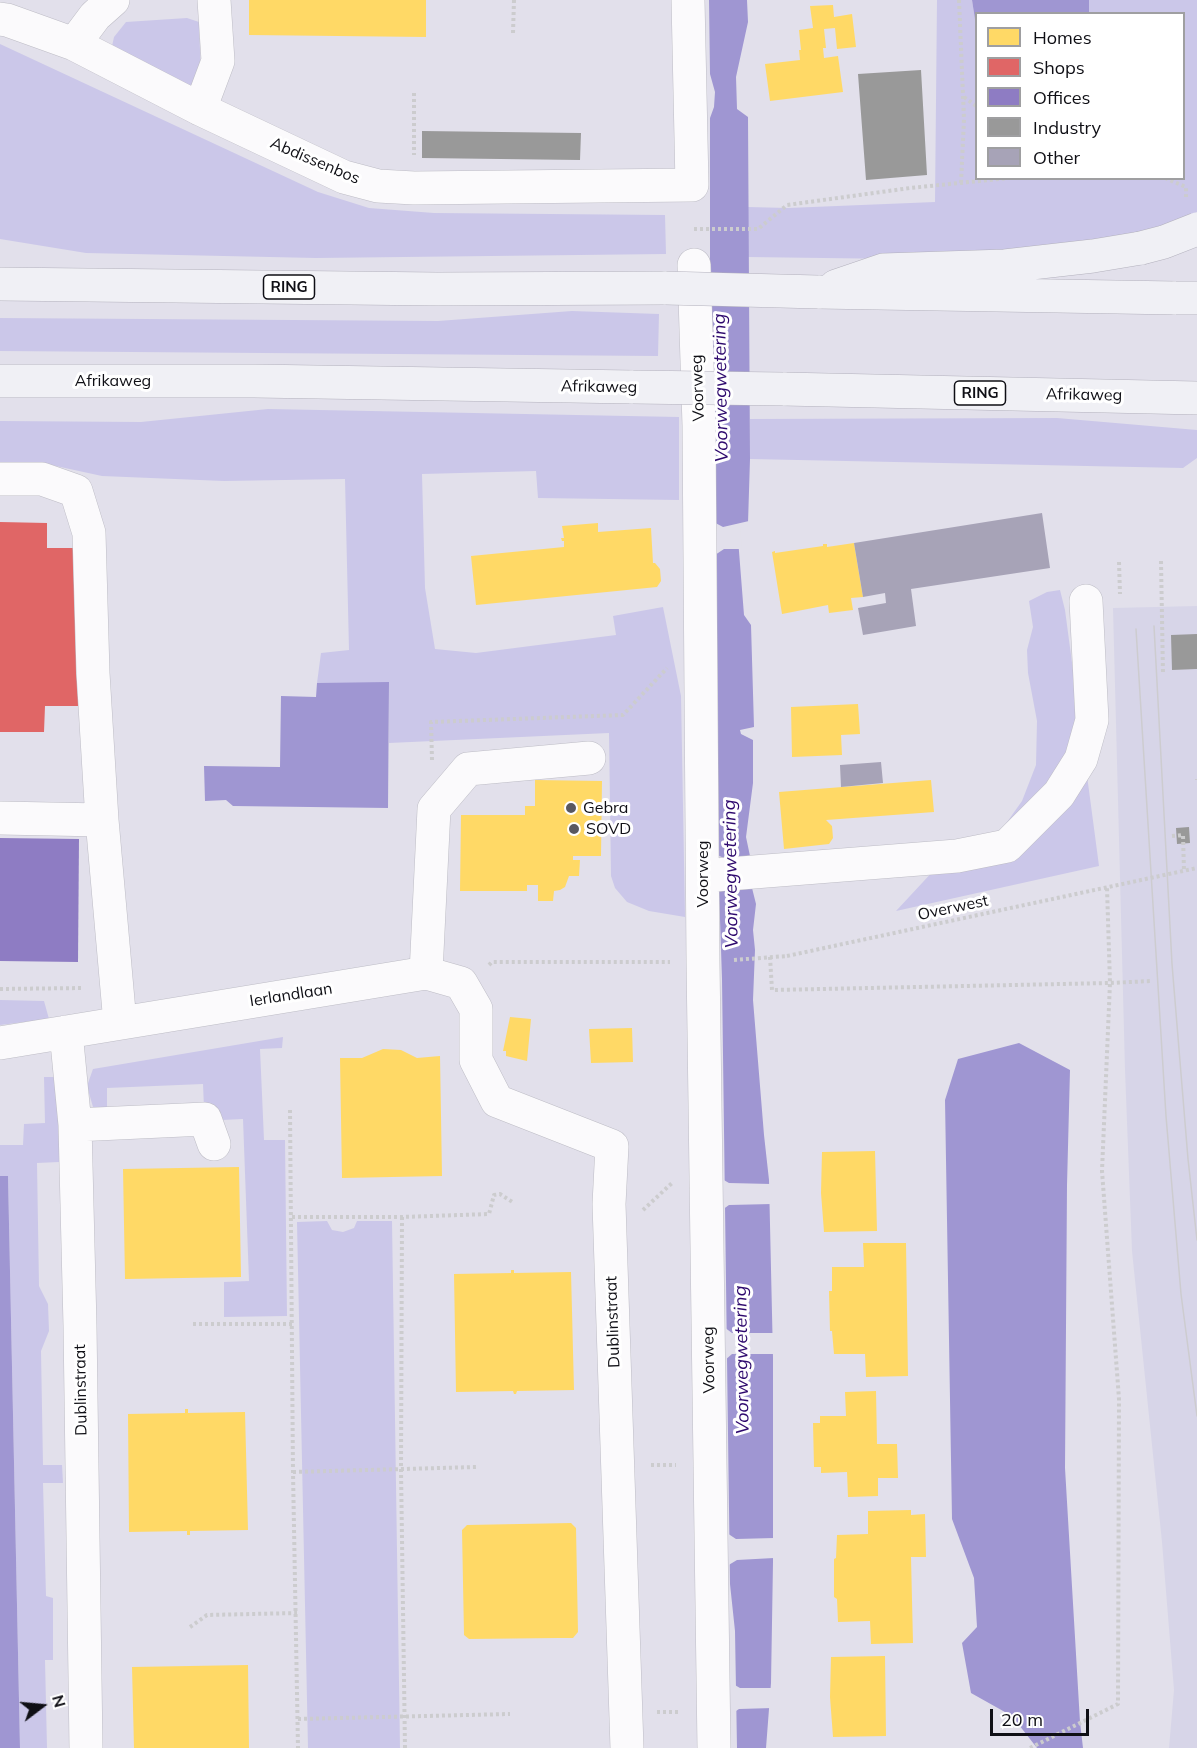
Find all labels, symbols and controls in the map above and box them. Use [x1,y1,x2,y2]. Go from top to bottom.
legend [975,12,1185,180]
text: Homes [1033,26,1092,49]
text: Shops [1033,56,1085,79]
text: Offices [1033,86,1090,109]
text: Industry [1033,116,1101,139]
street label: Abdissenbos [267,134,363,188]
text: Other [1033,146,1080,169]
road number: RING [264,275,314,299]
water label: Voorwegwetering [709,313,733,463]
street label: Voorweg [687,354,709,422]
street label: Afrikaweg [75,371,151,391]
street label: Afrikaweg [561,377,637,397]
road number: RING [954,381,1006,405]
street label: Afrikaweg [1046,385,1122,405]
place label: Gebra [583,798,628,818]
water label: Voorwegwetering [719,799,743,949]
marker: Gebra [564,801,578,815]
place label: SOVD [586,819,631,839]
marker: SOVD [567,822,581,836]
street label: Voorweg [693,841,713,907]
street label: Overwest [916,891,990,925]
street label: Ierlandlaan [248,979,334,1011]
street label: Dublinstraat [602,1276,624,1368]
water label: Voorwegwetering [730,1285,754,1435]
street label: Voorweg [699,1326,719,1394]
street label: Dublinstraat [71,1344,91,1436]
north arrow [12,1676,72,1736]
text: N [48,1692,71,1710]
scale bar [993,1697,1092,1735]
text: 20 m [1001,1708,1043,1731]

